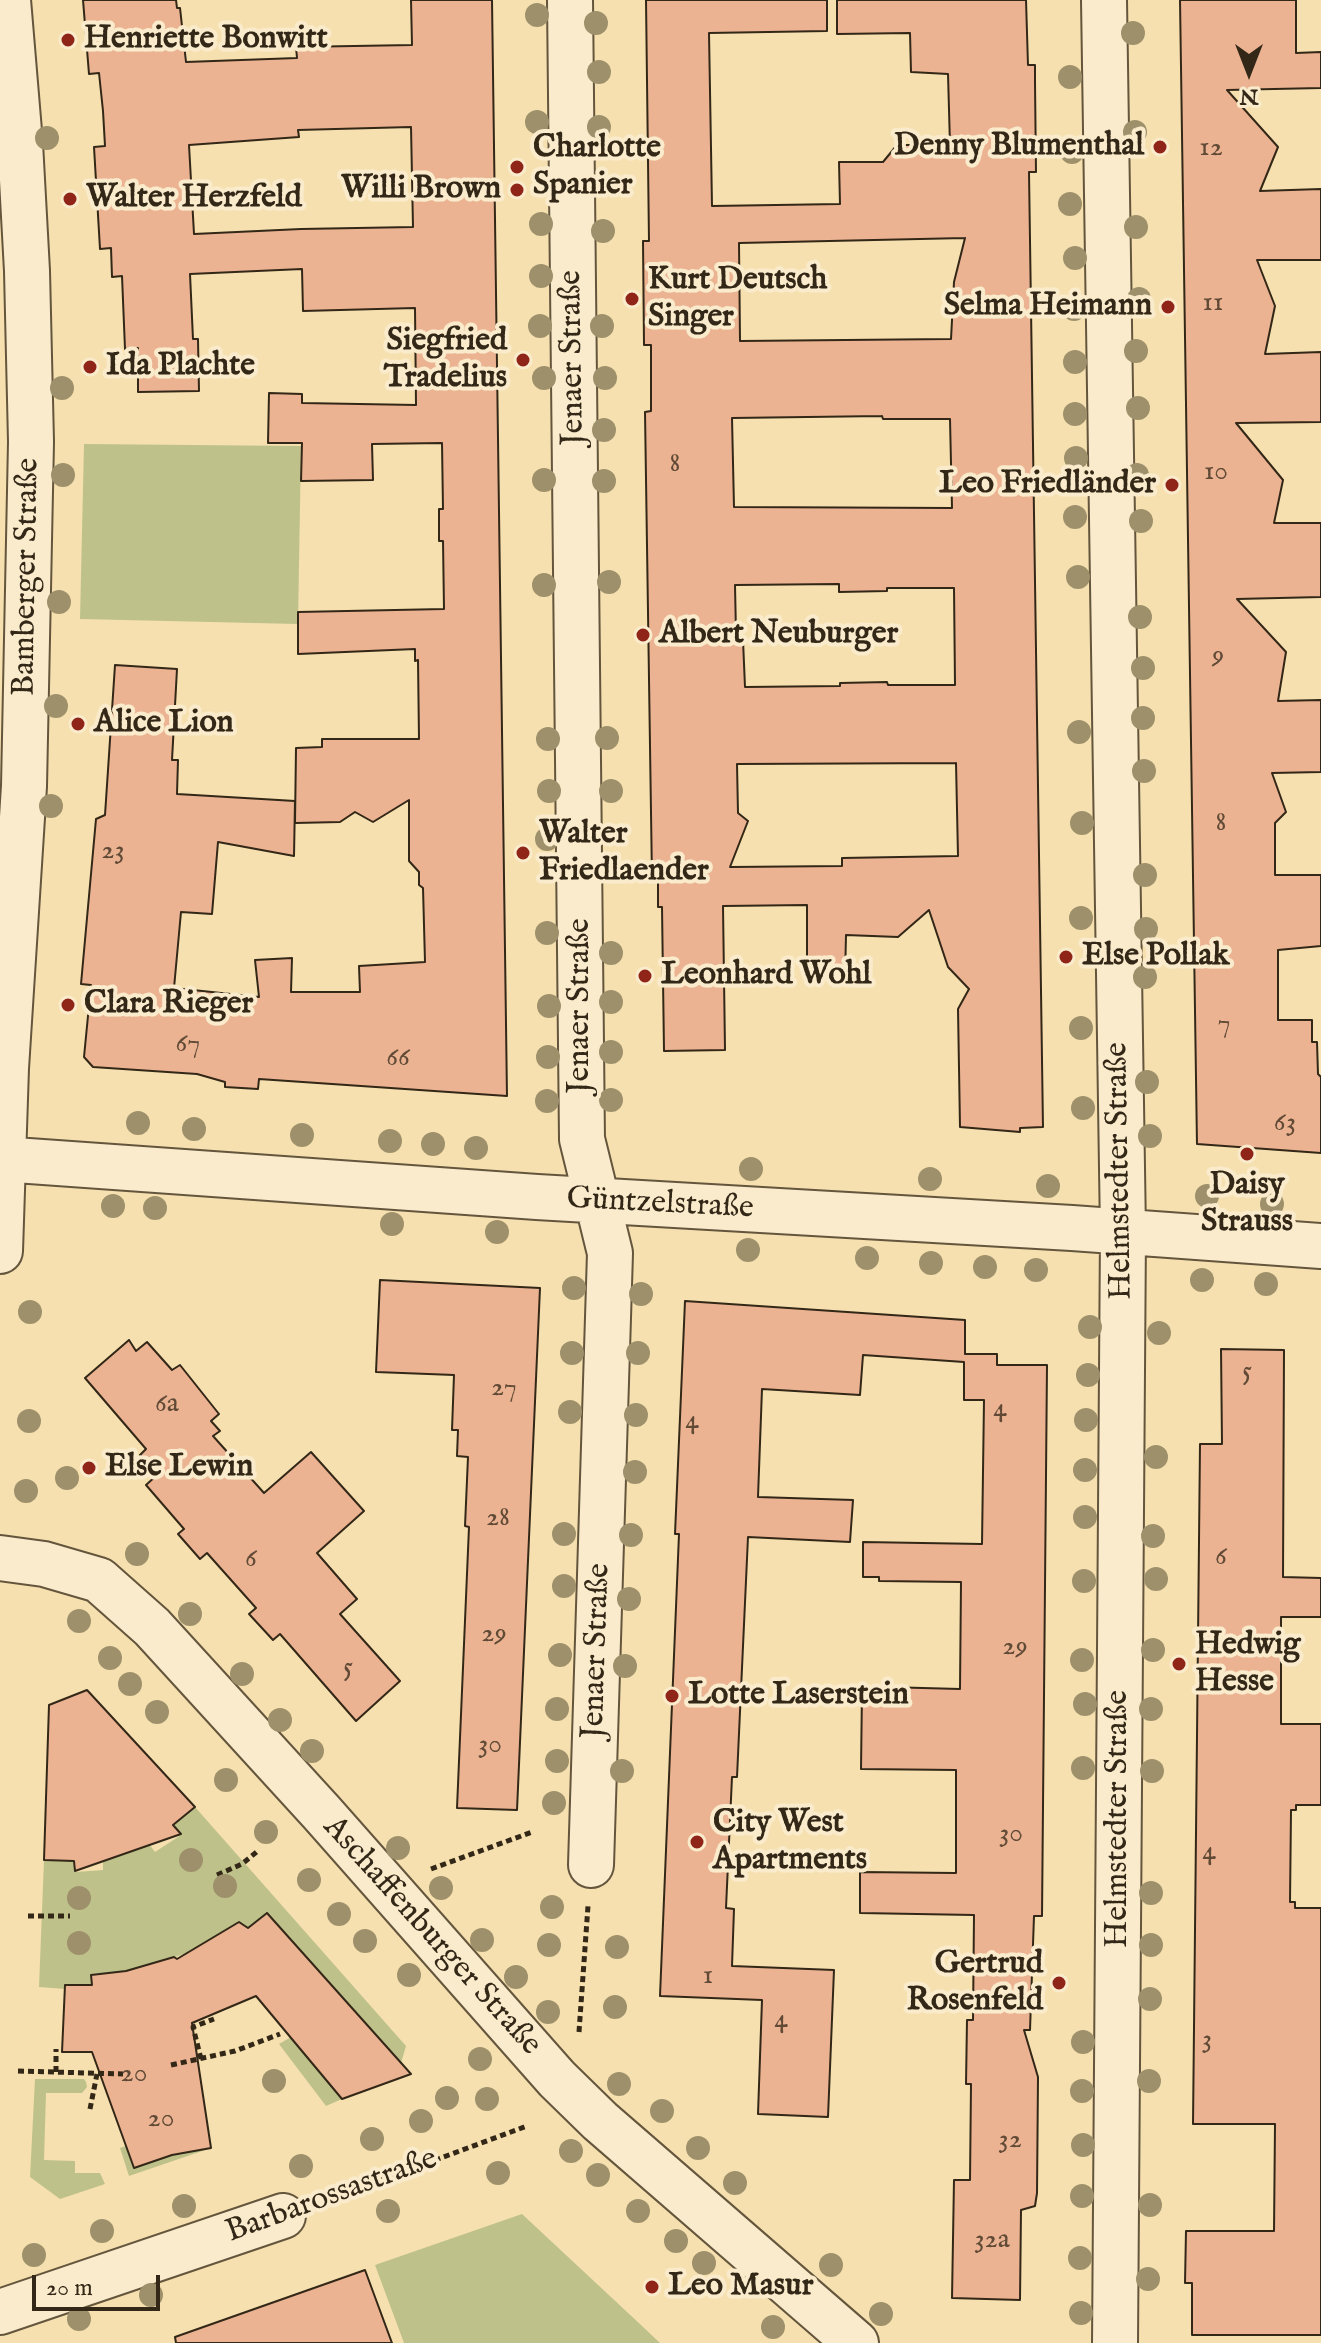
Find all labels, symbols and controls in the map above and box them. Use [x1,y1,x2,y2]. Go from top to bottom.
place label: Henriette Bonwitt [84,21,328,59]
marker: Henriette Bonwitt [59,31,77,49]
north arrow [1209,32,1289,112]
text: N [1239,82,1259,110]
place label: Denny Blumenthal [894,128,1144,166]
place label: Charlotte Spanier [533,130,661,205]
house number: 12 [1199,132,1223,166]
marker: Denny Blumenthal [1151,138,1169,156]
marker: Charlotte Spanier [508,158,526,176]
place label: Willi Brown [341,171,501,209]
place label: Walter Herzfeld [86,180,302,218]
marker: Willi Brown [508,181,526,199]
marker: Walter Herzfeld [61,190,79,208]
place label: Kurt Deutsch Singer [648,262,827,337]
street label: Jenaer Straße [553,270,595,446]
house number: 11 [1203,287,1223,321]
place label: Selma Heimann [944,288,1152,326]
marker: Kurt Deutsch Singer [623,290,641,308]
marker: Selma Heimann [1159,298,1177,316]
place label: Siegfried Tradelius [384,323,507,398]
place label: Ida Plachte [106,348,255,386]
marker: Siegfried Tradelius [514,351,532,369]
marker: Ida Plachte [81,358,99,376]
house number: 8 [670,448,680,482]
house number: 10 [1204,456,1228,490]
street label: Bamberger Straße [7,458,49,696]
place label: Leo Friedländer [939,466,1156,504]
marker: Leo Friedländer [1163,476,1181,494]
place label: Albert Neuburger [659,616,898,654]
marker: Albert Neuburger [634,626,652,644]
house number: 9 [1212,640,1224,674]
place label: Alice Lion [94,705,234,743]
marker: Alice Lion [69,715,87,733]
house number: 8 [1216,807,1226,841]
place label: Walter Friedlaender [539,816,709,891]
house number: 23 [101,835,125,869]
marker: Walter Friedlaender [514,844,532,862]
street label: Jenaer Straße [562,918,600,1094]
place label: Else Pollak [1082,938,1229,976]
marker: Else Pollak [1057,948,1075,966]
place label: Leonhard Wohl [661,957,871,995]
marker: Leonhard Wohl [636,967,654,985]
place label: Clara Rieger [84,986,253,1024]
marker: Clara Rieger [59,996,77,1014]
house number: 7 [1217,1008,1231,1042]
house number: 67 [176,1028,200,1062]
house number: 66 [386,1042,410,1076]
street label: Helmstedter Straße [1100,1042,1142,1300]
house number: 63 [1274,1107,1296,1141]
marker: Daisy Strauss [1238,1145,1256,1163]
place label: Daisy Strauss [1201,1167,1293,1242]
street label: Güntzelstraße [566,1181,754,1229]
house number: 5 [1242,1356,1252,1390]
house number: 27 [491,1372,517,1406]
house number: 6a [155,1388,179,1422]
house number: 4 [993,1393,1007,1427]
house number: 4 [685,1405,699,1439]
place label: Else Lewin [105,1449,253,1487]
marker: Else Lewin [80,1459,98,1477]
house number: 28 [486,1502,510,1536]
house number: 6 [1215,1541,1227,1575]
house number: 6 [245,1543,257,1577]
street label: Jenaer Straße [576,1563,620,1739]
house number: 29 [481,1618,507,1652]
place label: Hedwig Hesse [1195,1627,1300,1702]
house number: 29 [1002,1631,1028,1665]
house number: 5 [343,1652,353,1686]
marker: Hedwig Hesse [1170,1655,1188,1673]
place label: Lotte Laserstein [688,1677,909,1715]
marker: Lotte Laserstein [663,1687,681,1705]
street label: Helmstedter Straße [1100,1690,1138,1948]
house number: 30 [478,1729,502,1763]
place label: City West Apartments [713,1805,867,1880]
street label: Aschaffenburger Straße [314,1810,548,2064]
house number: 30 [999,1818,1023,1852]
marker: City West Apartments [688,1833,706,1851]
house number: 4 [1202,1836,1216,1870]
place label: Gertrud Rosenfeld [907,1946,1043,2021]
house number: 1 [703,1960,713,1994]
marker: Gertrud Rosenfeld [1050,1974,1068,1992]
house number: 4 [774,2004,788,2038]
house number: 3 [1202,2024,1212,2058]
house number: 20 [121,2058,147,2092]
house number: 20 [148,2103,174,2137]
house number: 32 [998,2124,1022,2158]
street label: Barbarossastraße [221,2141,443,2253]
house number: 32a [974,2224,1010,2258]
scale bar [36,2259,164,2309]
place label: Leo Masur [668,2268,813,2306]
text: 20 m [46,2273,93,2304]
marker: Leo Masur [643,2278,661,2296]

